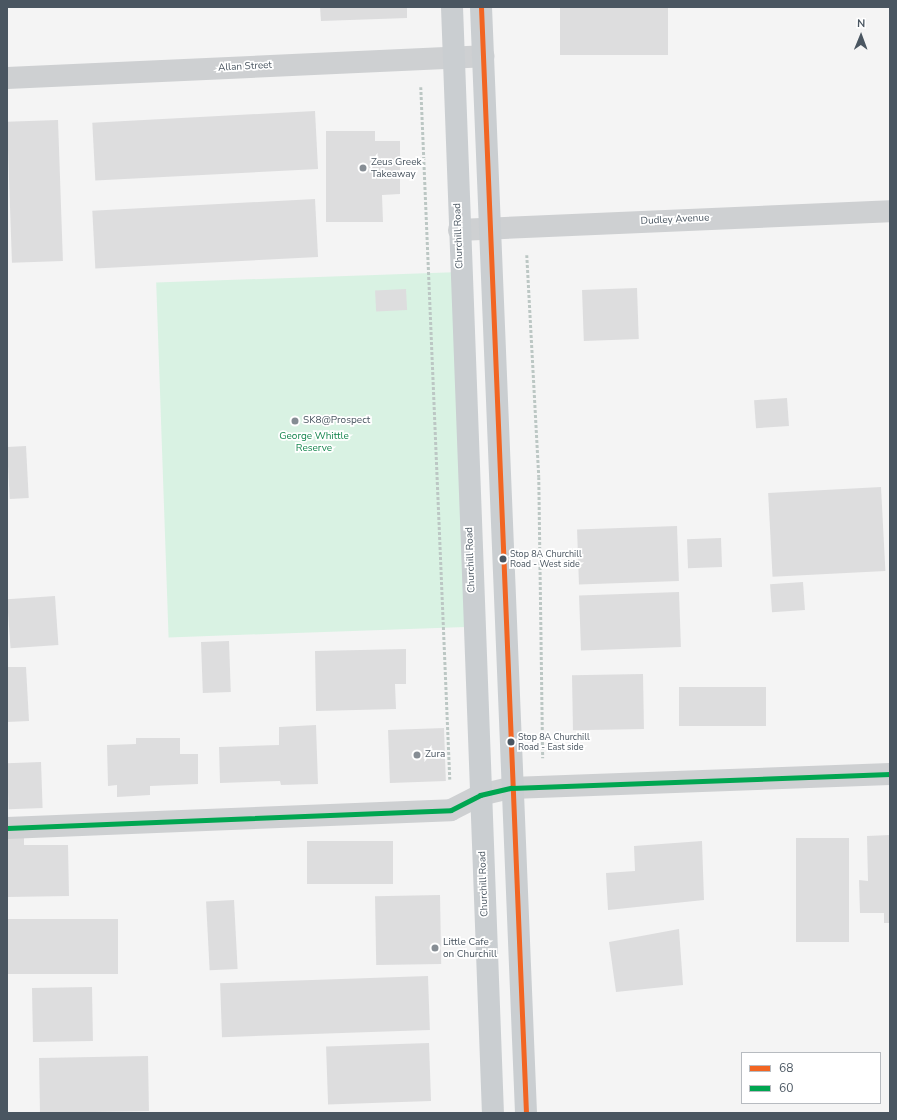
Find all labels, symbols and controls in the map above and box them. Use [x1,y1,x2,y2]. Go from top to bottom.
north arrow [841,16,881,56]
text: N [857,16,865,31]
street label: Allan Street [218,60,272,74]
place label: Zeus Greek Takeaway [371,156,421,180]
marker: Zeus Greek Takeaway [358,163,368,173]
street label: Churchill Road [452,203,466,269]
street label: Dudley Avenue [640,212,710,228]
place label: SK8@Prospect [303,415,370,427]
marker: SK8@Prospect [290,416,300,426]
park label: George Whittle Reserve [279,430,349,454]
street label: Churchill Road [464,527,478,593]
place label: Stop 8A Churchill Road - West side [510,549,582,570]
marker: Stop 8A Churchill Road - West side [498,554,508,564]
place label: Stop 8A Churchill Road - East side [518,732,590,753]
marker: Stop 8A Churchill Road - East side [506,737,516,747]
place label: Zura [425,749,445,761]
marker: Zura [412,750,422,760]
street label: Churchill Road [477,851,491,917]
place label: Little Cafe on Churchill [443,936,497,960]
marker: Little Cafe on Churchill [430,943,440,953]
legend [741,1052,881,1104]
text: 68 [779,1060,793,1076]
text: 60 [779,1080,793,1096]

